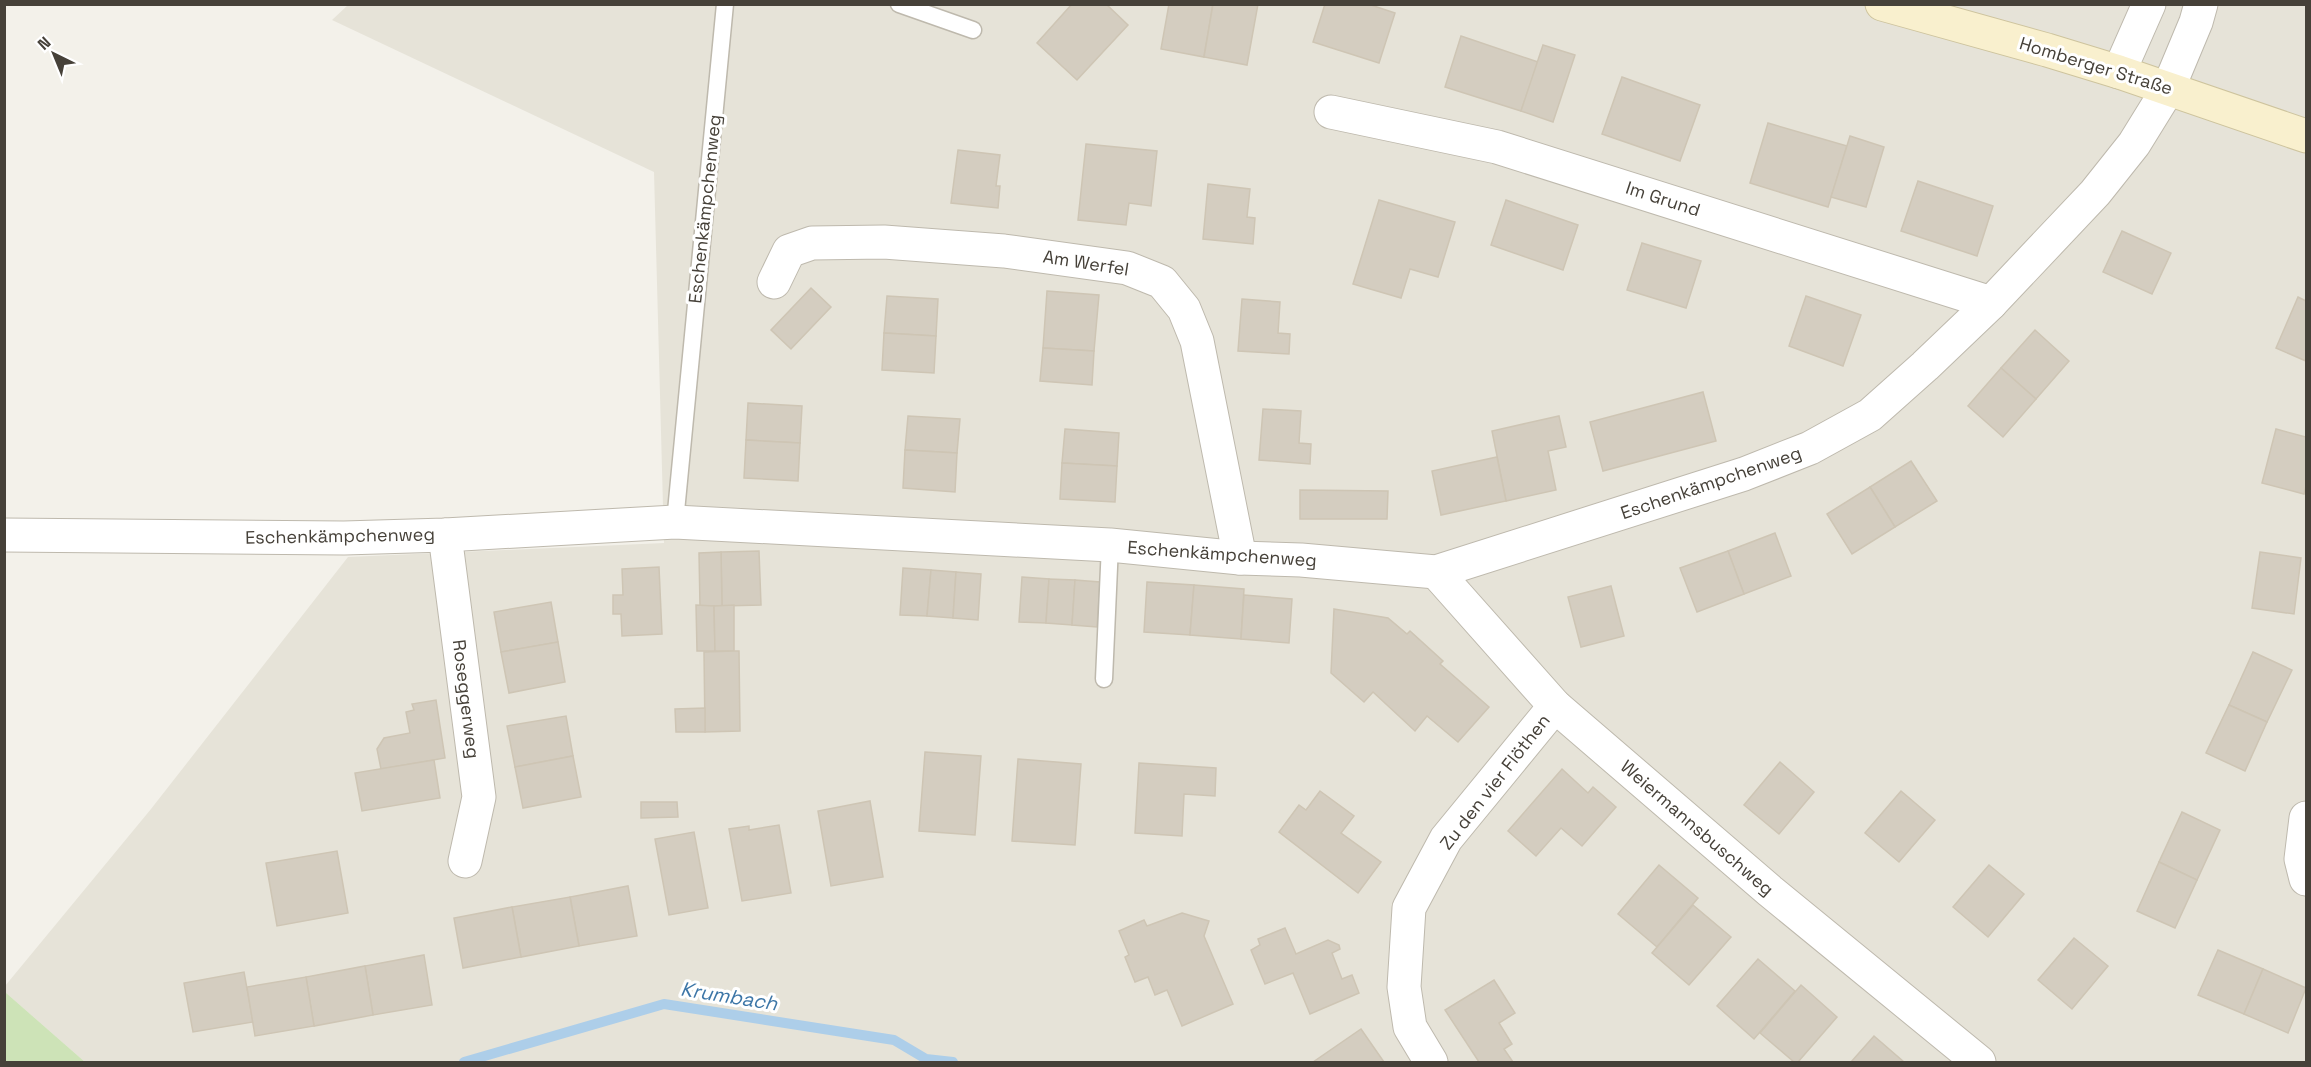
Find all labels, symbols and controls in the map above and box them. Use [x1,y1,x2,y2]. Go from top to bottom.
north arrow [24,24,84,84]
street label: Homberger Straße [2017,31,2175,100]
text: N [33,32,55,55]
street label: Eschenkämpchenweg [683,113,726,305]
street label: Im Grund [1623,176,1703,221]
street label: Am Werfel [1041,244,1131,281]
street label: Eschenkämpchenweg [1617,441,1804,524]
street label: Eschenkämpchenweg [245,522,435,549]
street label: Eschenkämpchenweg [1127,535,1318,572]
street label: Roseggerweg [448,638,485,760]
street label: Zu den vier Flöthen [1434,709,1555,854]
street label: Weiermannsbuschweg [1616,755,1779,900]
water label: Krumbach [679,976,780,1017]

